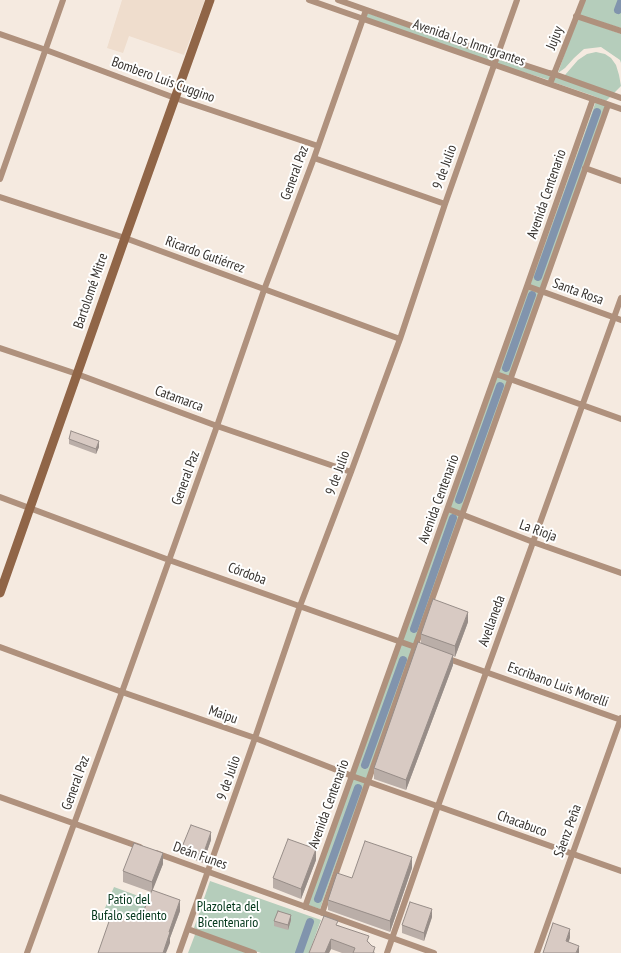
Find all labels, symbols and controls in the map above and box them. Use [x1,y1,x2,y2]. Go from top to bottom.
street label: Avenida Los Inmigrantes [411,16,527,70]
street label: Jujuy [543,24,567,52]
street label: Bombero Luis Cuggino [109,54,217,106]
street label: General Paz [277,143,313,203]
street label: 9 de Julio [429,143,461,191]
street label: Avenida Centenario [524,147,570,241]
street label: Ricardo Gutiérrez [163,233,247,277]
street label: Bartolomé Mitre [70,251,112,331]
street label: Santa Rosa [550,275,606,309]
street label: Catamarca [152,382,206,416]
street label: General Paz [168,448,204,508]
street label: 9 de Julio [322,449,354,497]
street label: Avenida Centenario [415,452,463,546]
street label: La Rioja [517,517,559,545]
street label: Córdoba [225,559,269,589]
street label: Avellaneda [475,593,509,649]
street label: Escribano Luis Morelli [505,659,611,711]
street label: Maipu [206,702,240,728]
street label: General Paz [58,753,94,813]
street label: 9 de Julio [214,754,244,802]
street label: Avenida Centenario [305,757,353,851]
street label: Sáenz Peña [551,802,585,860]
street label: Chacabuco [495,807,549,841]
street label: Deán Funes [171,838,229,874]
park label: Patio del Bufalo sediento [91,892,167,924]
park label: Plazoleta del Bicentenario [197,899,259,932]

